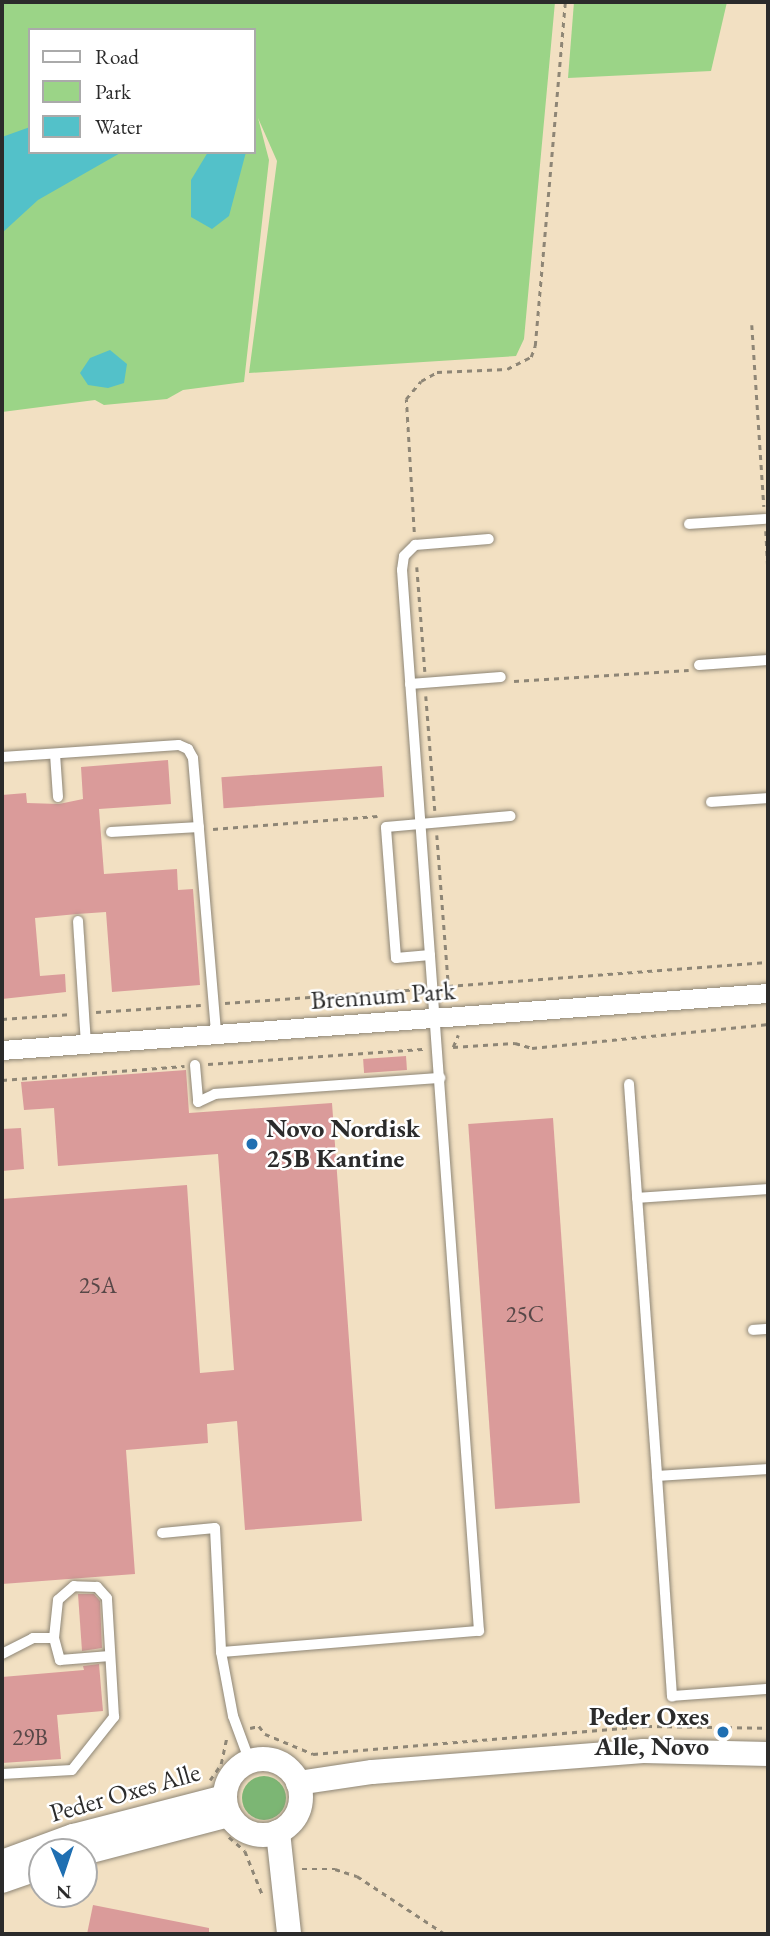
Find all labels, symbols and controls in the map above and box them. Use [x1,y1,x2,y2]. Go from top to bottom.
legend [28,28,256,154]
text: Road [95,43,139,70]
text: Park [95,78,131,105]
text: Water [95,113,142,140]
street label: Brennum Park [310,975,456,1017]
place label: Novo Nordisk 25B Kantine [266,1113,420,1174]
marker: Novo Nordisk 25B Kantine [244,1136,260,1152]
house number: 25A [79,1271,117,1299]
house number: 25C [506,1300,544,1328]
place label: Peder Oxes Alle, Novo [589,1701,709,1762]
house number: 29B [12,1723,48,1751]
marker: Peder Oxes Alle, Novo [715,1724,731,1740]
street label: Peder Oxes Alle [46,1757,204,1829]
north arrow [28,1838,98,1908]
text: N [56,1880,72,1905]

